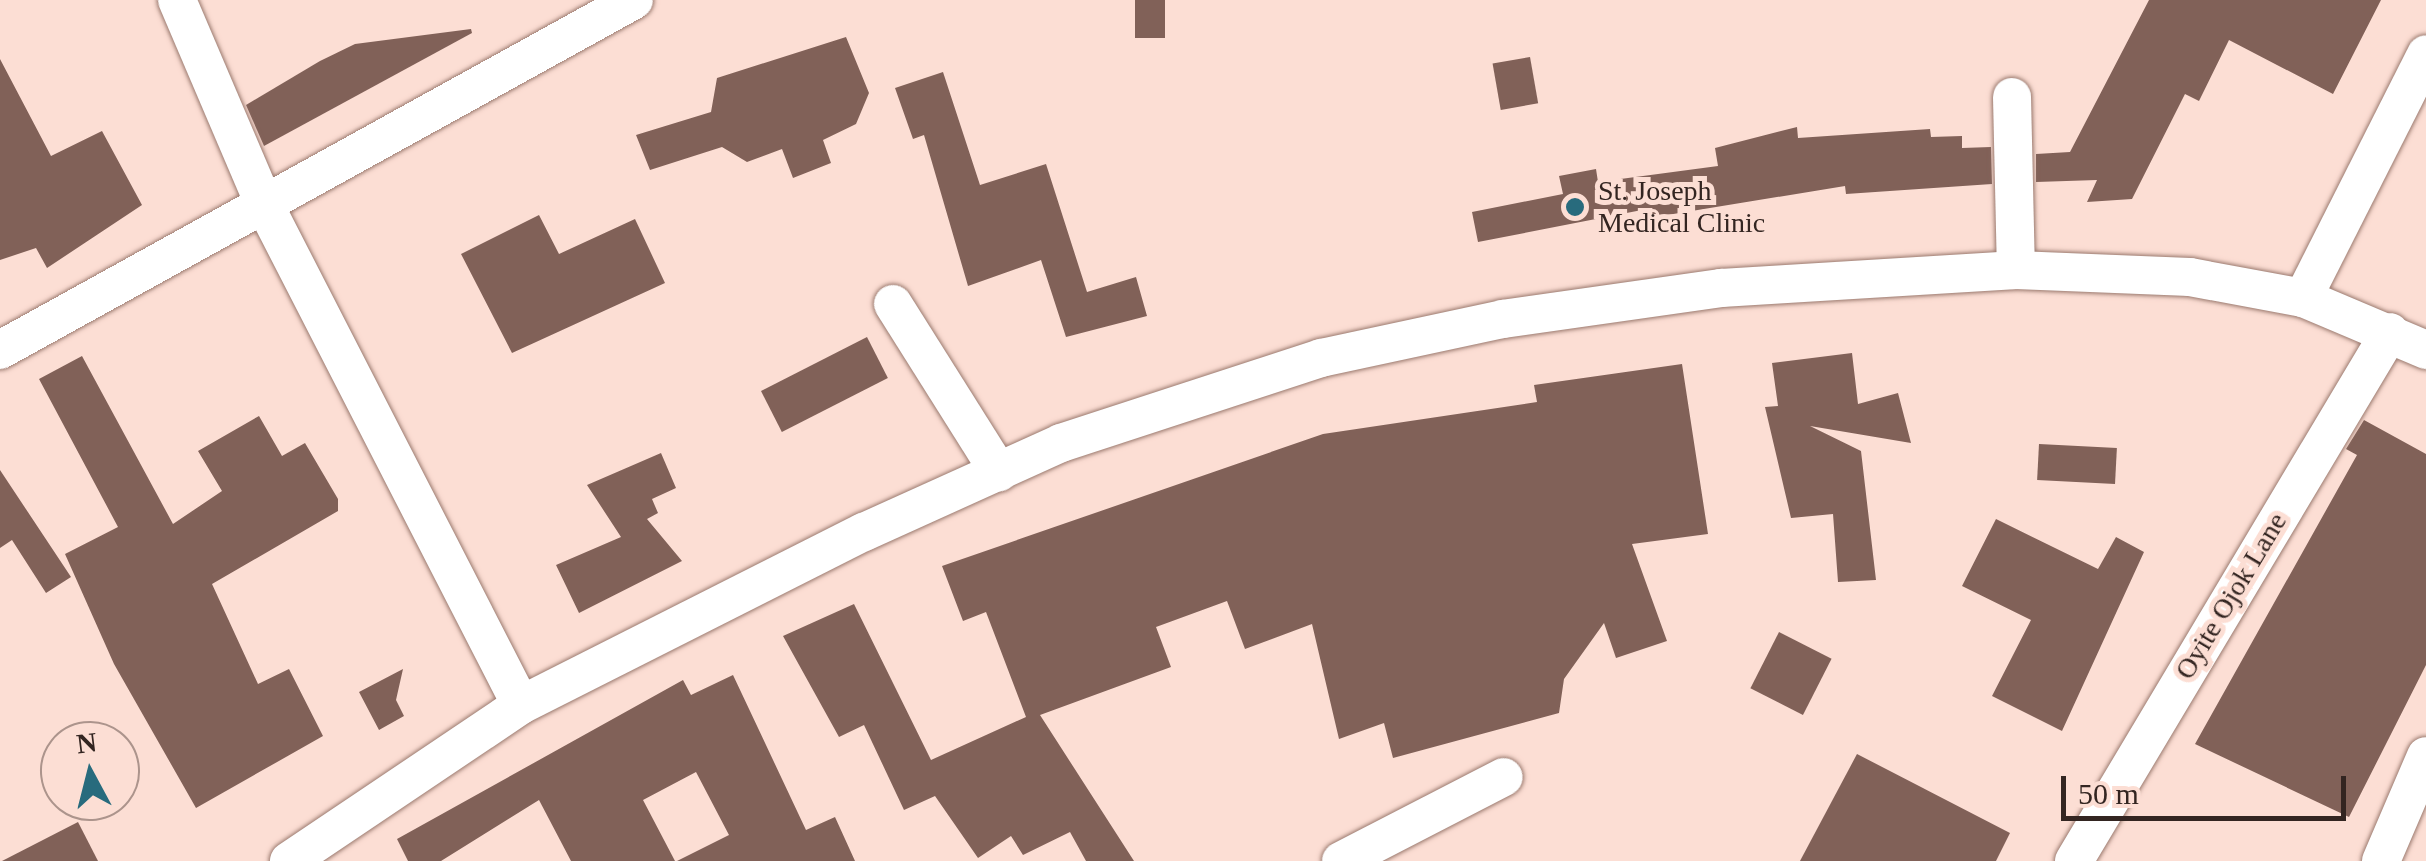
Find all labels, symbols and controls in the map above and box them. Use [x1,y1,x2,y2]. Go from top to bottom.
place label: St. Joseph Medical Clinic [1598,174,1765,240]
marker: St. Joseph Medical Clinic [1562,194,1588,220]
street label: Oyite Ojok Lane [2168,507,2294,685]
north arrow [40,721,140,821]
text: N [75,726,98,759]
scale bar [2066,756,2351,818]
text: 50 m [2078,777,2139,810]

